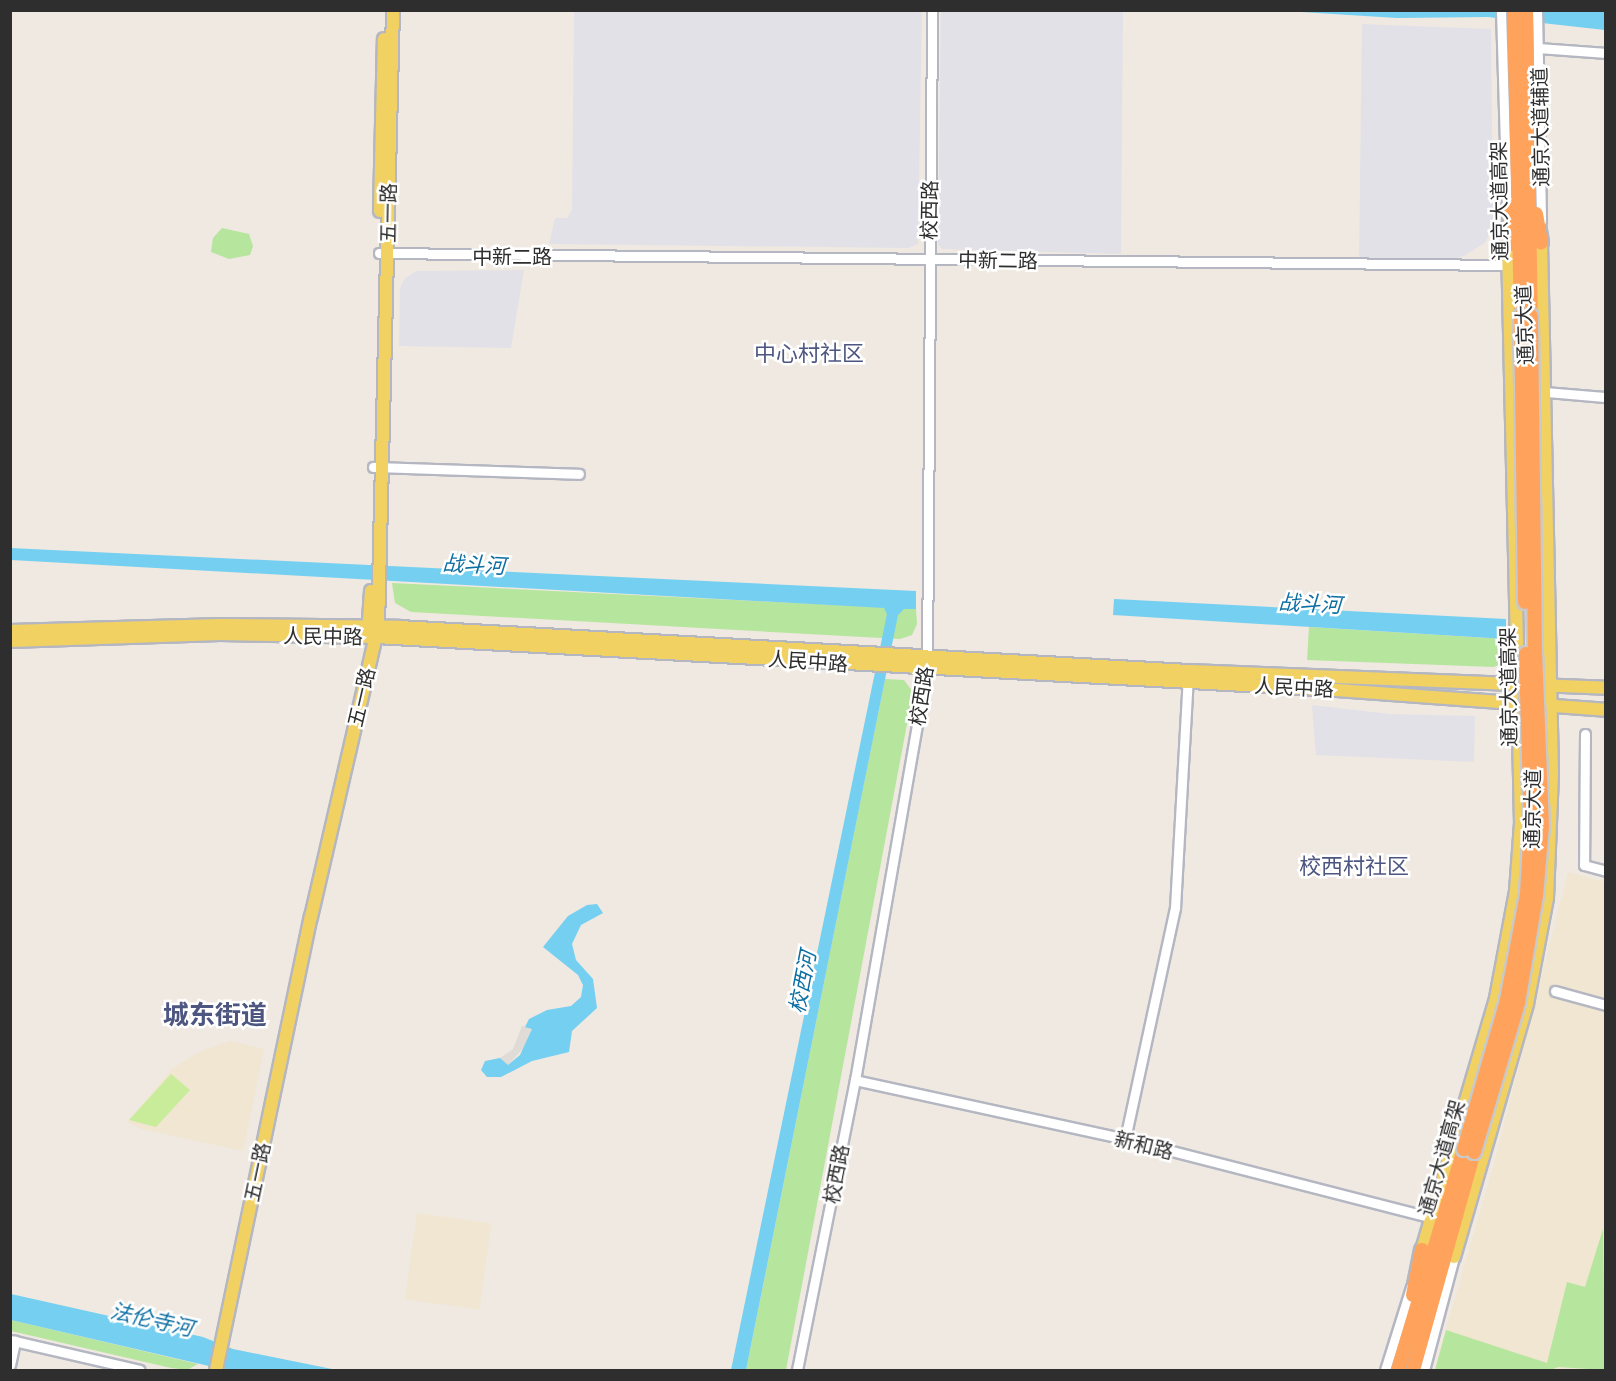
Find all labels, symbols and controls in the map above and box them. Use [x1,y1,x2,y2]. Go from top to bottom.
street label: 通京大道辅道 [1527,67,1553,187]
street label: 通京大道高架 [1486,141,1512,261]
street label: 校西路 [916,180,942,240]
street label: 五一路 [375,183,401,243]
street label: 中新二路 [472,244,552,268]
street label: 中新二路 [958,247,1038,273]
street label: 通京大道 [1511,285,1537,365]
district label: 中心村社区 [754,341,864,367]
water label: 战斗河 [442,550,506,578]
water label: 战斗河 [1278,589,1342,617]
street label: 人民中路 [283,623,363,649]
street label: 通京大道高架 [1495,627,1521,747]
street label: 人民中路 [767,646,849,676]
street label: 校西路 [904,664,938,728]
street label: 五一路 [343,665,379,729]
street label: 人民中路 [1253,673,1335,701]
street label: 通京大道 [1519,769,1545,849]
district label: 校西村社区 [1299,854,1409,880]
water label: 校西河 [784,949,820,1015]
district label: 城东街道 [163,1000,267,1032]
street label: 通京大道高架 [1413,1097,1469,1219]
street label: 新和路 [1112,1126,1176,1164]
street label: 五一路 [239,1140,275,1204]
street label: 校西路 [818,1142,854,1206]
water label: 法伦寺河 [108,1297,196,1341]

